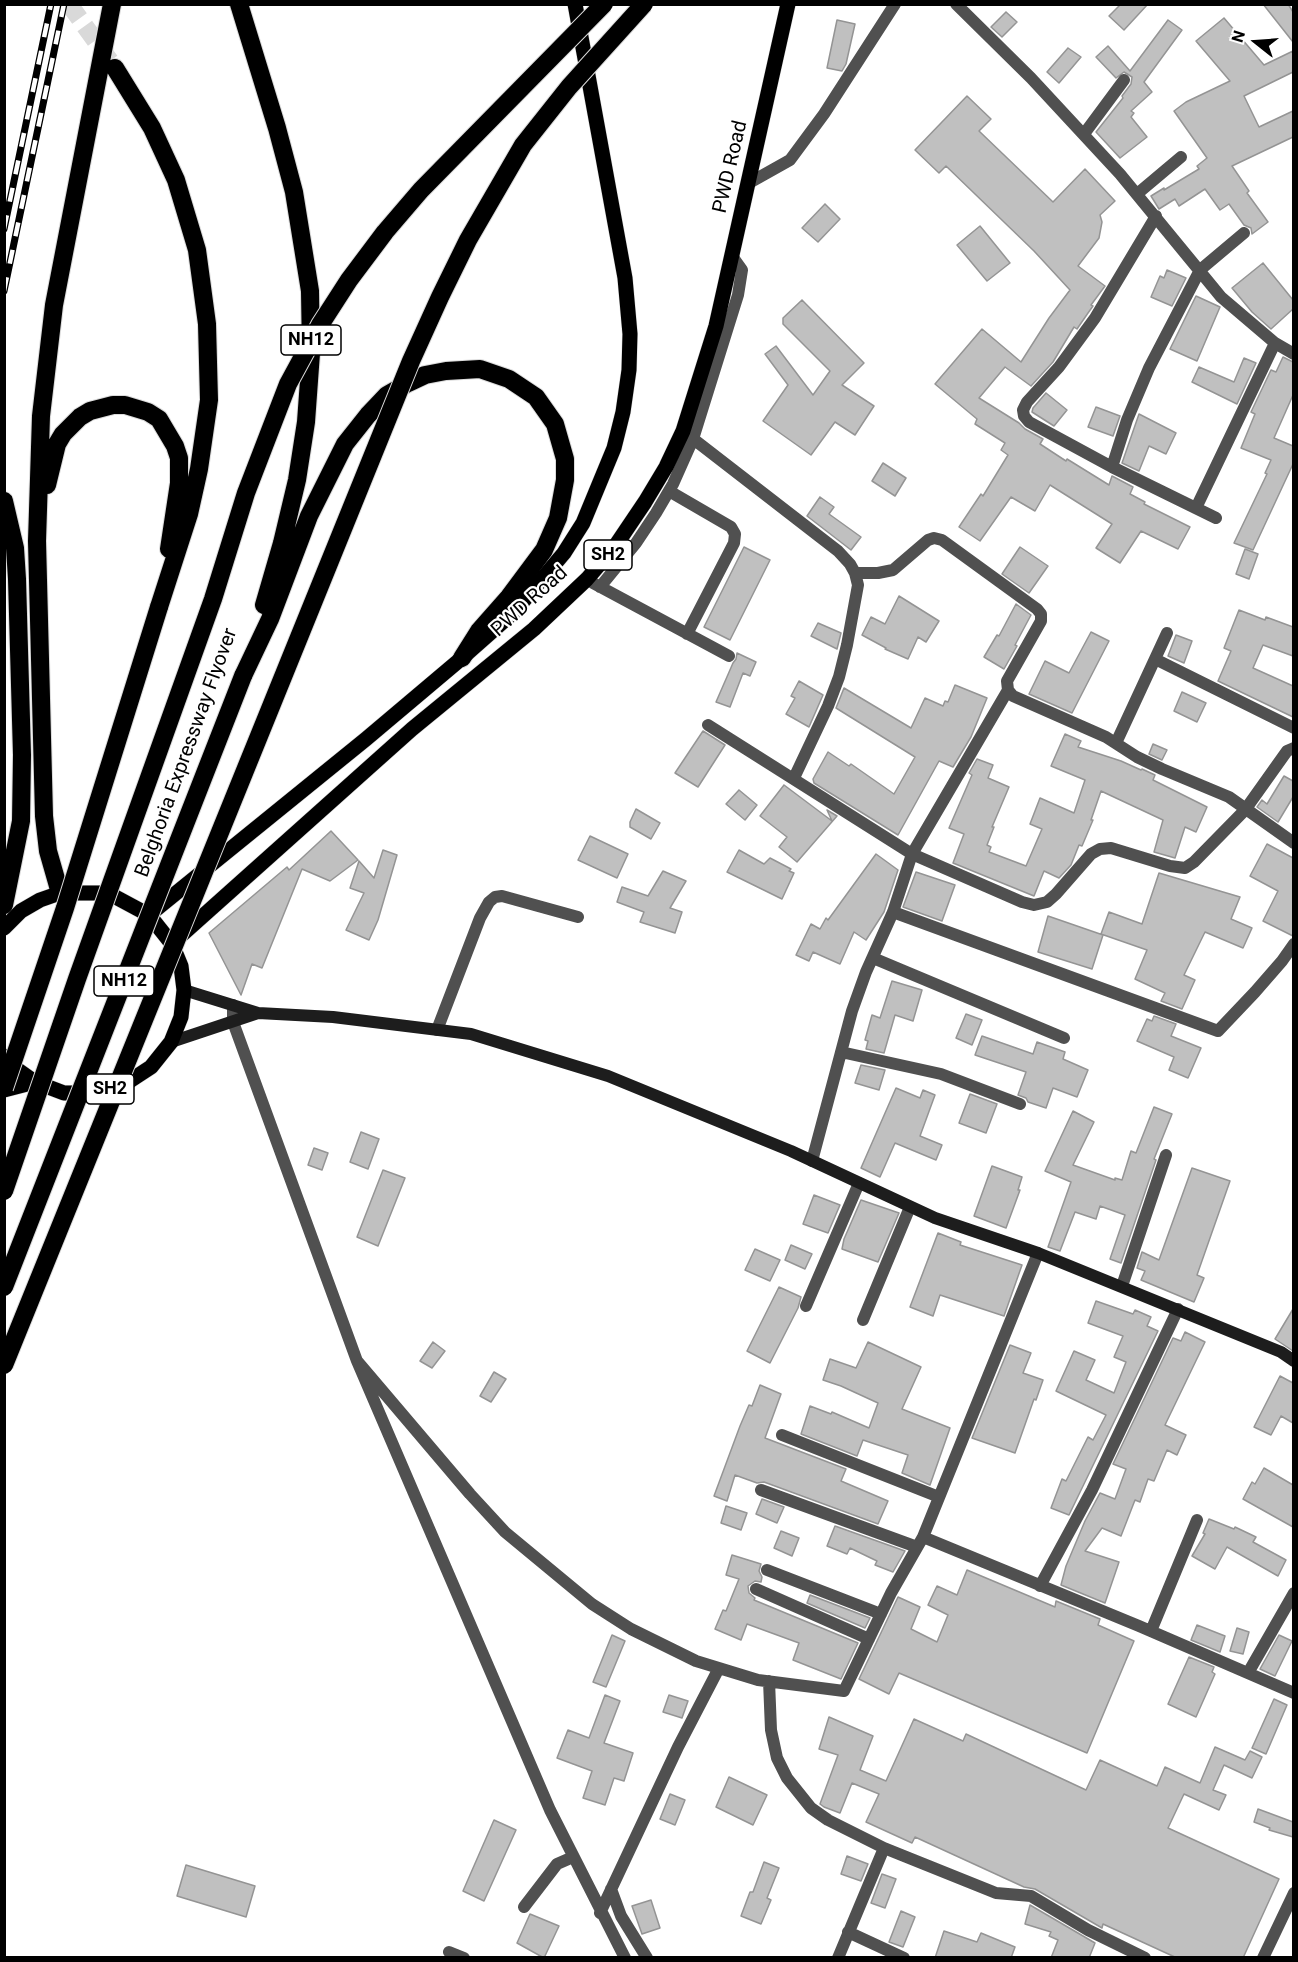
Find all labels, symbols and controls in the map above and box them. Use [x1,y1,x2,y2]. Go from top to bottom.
north arrow [1226,12,1286,72]
text: N [1228,28,1249,45]
street label: PWD Road [709,118,753,216]
road number: NH12 [281,325,341,355]
road number: SH2 [584,540,632,570]
street label: PWD Road [487,562,573,642]
street label: Belghoria Expressway Flyover [131,625,243,881]
road number: NH12 [94,966,154,996]
road number: SH2 [86,1074,134,1104]

